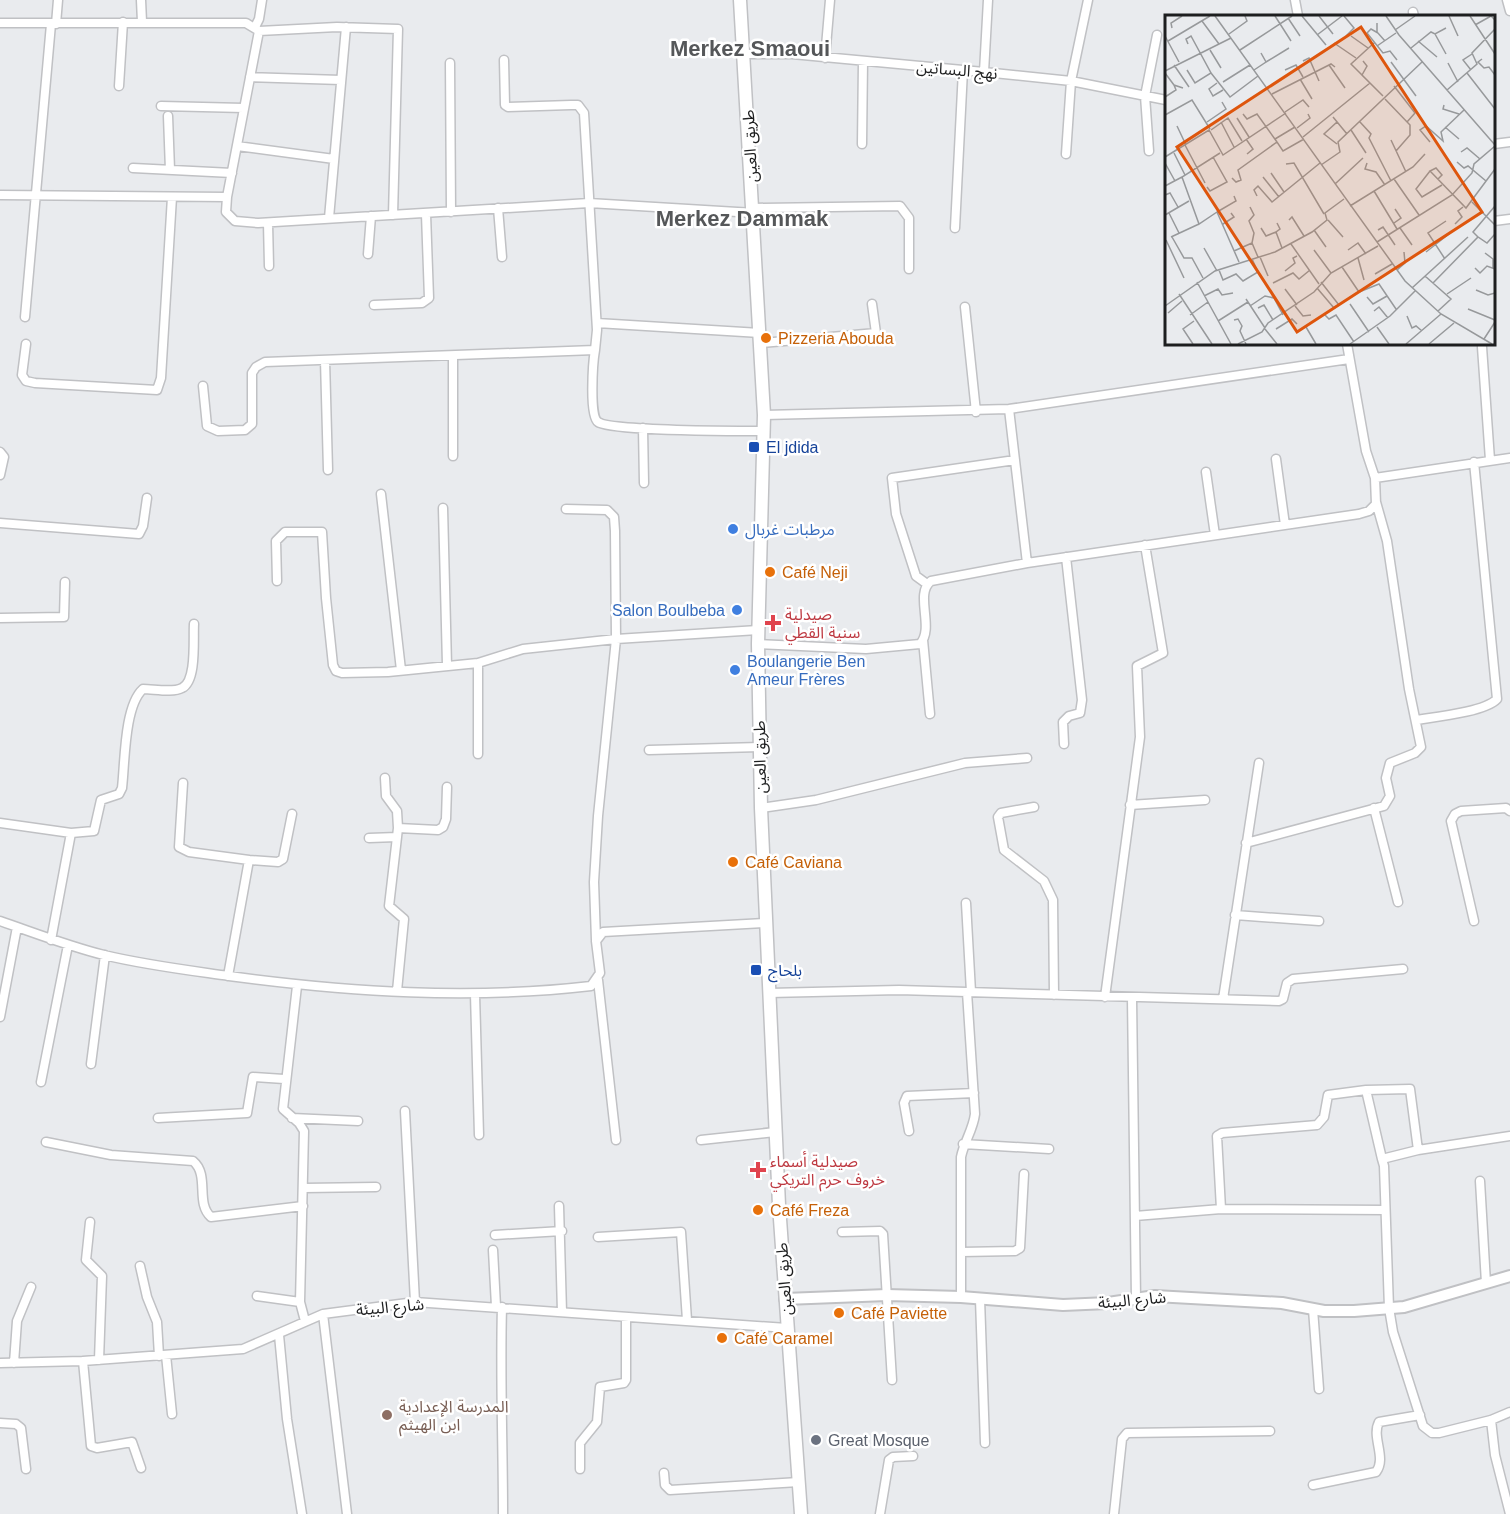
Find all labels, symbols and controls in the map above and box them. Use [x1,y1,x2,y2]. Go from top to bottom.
inset map [1165,15,1495,345]
district label: Merkez Smaoui [670,36,830,61]
street label: نهج البساتين [915,58,998,86]
street label: طريق العين [740,109,762,183]
district label: Merkez Dammak [656,206,829,231]
place label: Pizzeria Abouda [778,330,894,347]
marker: Pizzeria Abouda [759,331,773,345]
place label: El jdida [766,439,819,456]
marker: El jdida [747,440,761,454]
place label: مرطبات غربال [745,521,835,540]
marker: مرطبات غربال [726,522,740,536]
place label: Café Neji [782,564,848,581]
marker: Café Neji [763,565,777,579]
place label: Salon Boulbeba [612,602,725,619]
marker: Salon Boulbeba [730,603,744,617]
place label: صيدلية سنية القطي [785,606,860,644]
marker: صيدلية سنية القطي [766,616,780,630]
place label: Boulangerie Ben Ameur Frères [747,653,865,688]
marker: Boulangerie Ben Ameur Frères [728,663,742,677]
street label: طريق العين [751,720,771,794]
place label: Café Caviana [745,854,842,871]
marker: Café Caviana [726,855,740,869]
place label: بلحاج [768,962,802,983]
marker: بلحاج [749,963,763,977]
place label: صيدلية أسماء خروف حرم التريكي [770,1151,885,1192]
marker: صيدلية أسماء خروف حرم التريكي [751,1163,765,1177]
place label: Café Freza [770,1202,849,1219]
marker: Café Freza [751,1203,765,1217]
street label: طريق العين [773,1242,797,1316]
street label: شارع البيئة [1097,1289,1167,1315]
street label: شارع البيئة [355,1296,425,1322]
place label: Café Paviette [851,1305,947,1322]
marker: Café Paviette [832,1306,846,1320]
place label: Café Caramel [734,1330,833,1347]
marker: Café Caramel [715,1331,729,1345]
place label: المدرسة الإعدادية ابن الهيثم [399,1398,509,1437]
marker: المدرسة الإعدادية ابن الهيثم [380,1408,394,1422]
place label: Great Mosque [828,1432,929,1449]
marker: Great Mosque [809,1433,823,1447]

